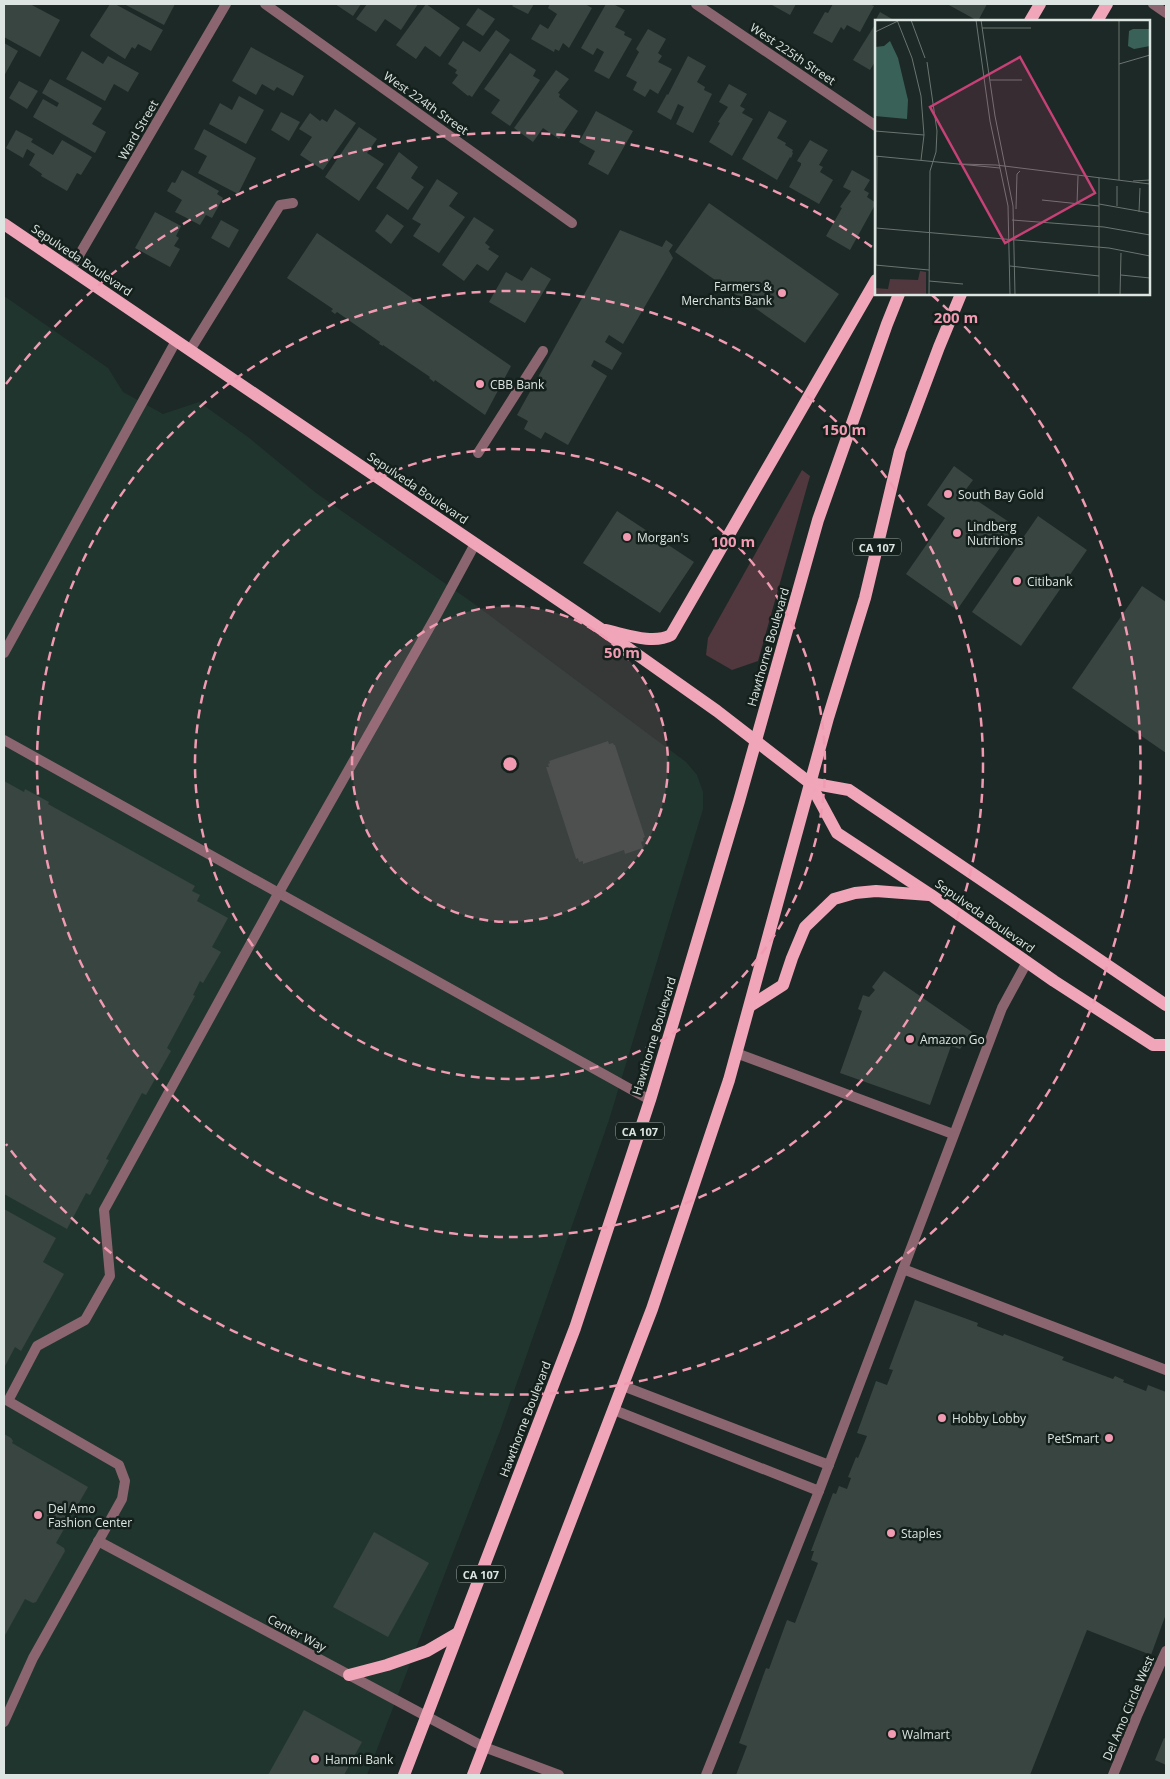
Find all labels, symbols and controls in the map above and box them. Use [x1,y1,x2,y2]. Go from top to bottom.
street label: West 225th Street [747,19,839,89]
inset map [875,20,1150,295]
street label: West 224th Street [380,67,472,139]
street label: Ward Street [114,97,162,163]
street label: Sepulveda Boulevard [28,220,136,300]
place label: Farmers & Merchants Bank [681,278,773,309]
marker: Farmers & Merchants Bank [776,287,788,299]
text: 200 m [934,307,978,327]
place label: CBB Bank [490,376,545,393]
marker: CBB Bank [474,378,486,390]
text: 150 m [822,419,866,439]
street label: Sepulveda Boulevard [364,448,472,528]
place label: South Bay Gold [958,486,1044,503]
marker: South Bay Gold [942,488,954,500]
place label: Lindberg Nutritions [967,518,1023,549]
marker: Lindberg Nutritions [951,527,963,539]
place label: Morgan's [637,529,689,546]
marker: Morgan's [621,531,633,543]
text: 100 m [711,531,755,551]
road number: CA 107 [853,538,901,556]
place label: Citibank [1027,573,1073,590]
marker: Citibank [1011,575,1023,587]
street label: Hawthorne Boulevard [743,586,793,708]
text: 50 m [604,642,640,662]
centre of rings [501,755,519,773]
street label: Sepulveda Boulevard [932,875,1038,957]
street label: Hawthorne Boulevard [628,975,680,1097]
place label: Amazon Go [920,1031,985,1048]
marker: Amazon Go [904,1033,916,1045]
road number: CA 107 [616,1122,664,1140]
street label: Hawthorne Boulevard [495,1359,555,1479]
place label: Hobby Lobby [952,1410,1027,1427]
marker: Hobby Lobby [936,1412,948,1424]
place label: PetSmart [1047,1430,1099,1447]
marker: PetSmart [1103,1432,1115,1444]
place label: Del Amo Fashion Center [48,1500,132,1531]
marker: Del Amo Fashion Center [32,1509,44,1521]
place label: Staples [901,1525,942,1542]
marker: Staples [885,1527,897,1539]
road number: CA 107 [457,1566,505,1582]
street label: Center Way [265,1610,330,1656]
street label: Del Amo Circle West [1098,1653,1158,1763]
place label: Walmart [902,1726,950,1743]
marker: Walmart [886,1728,898,1740]
place label: Hanmi Bank [325,1751,394,1768]
marker: Hanmi Bank [309,1753,321,1765]

